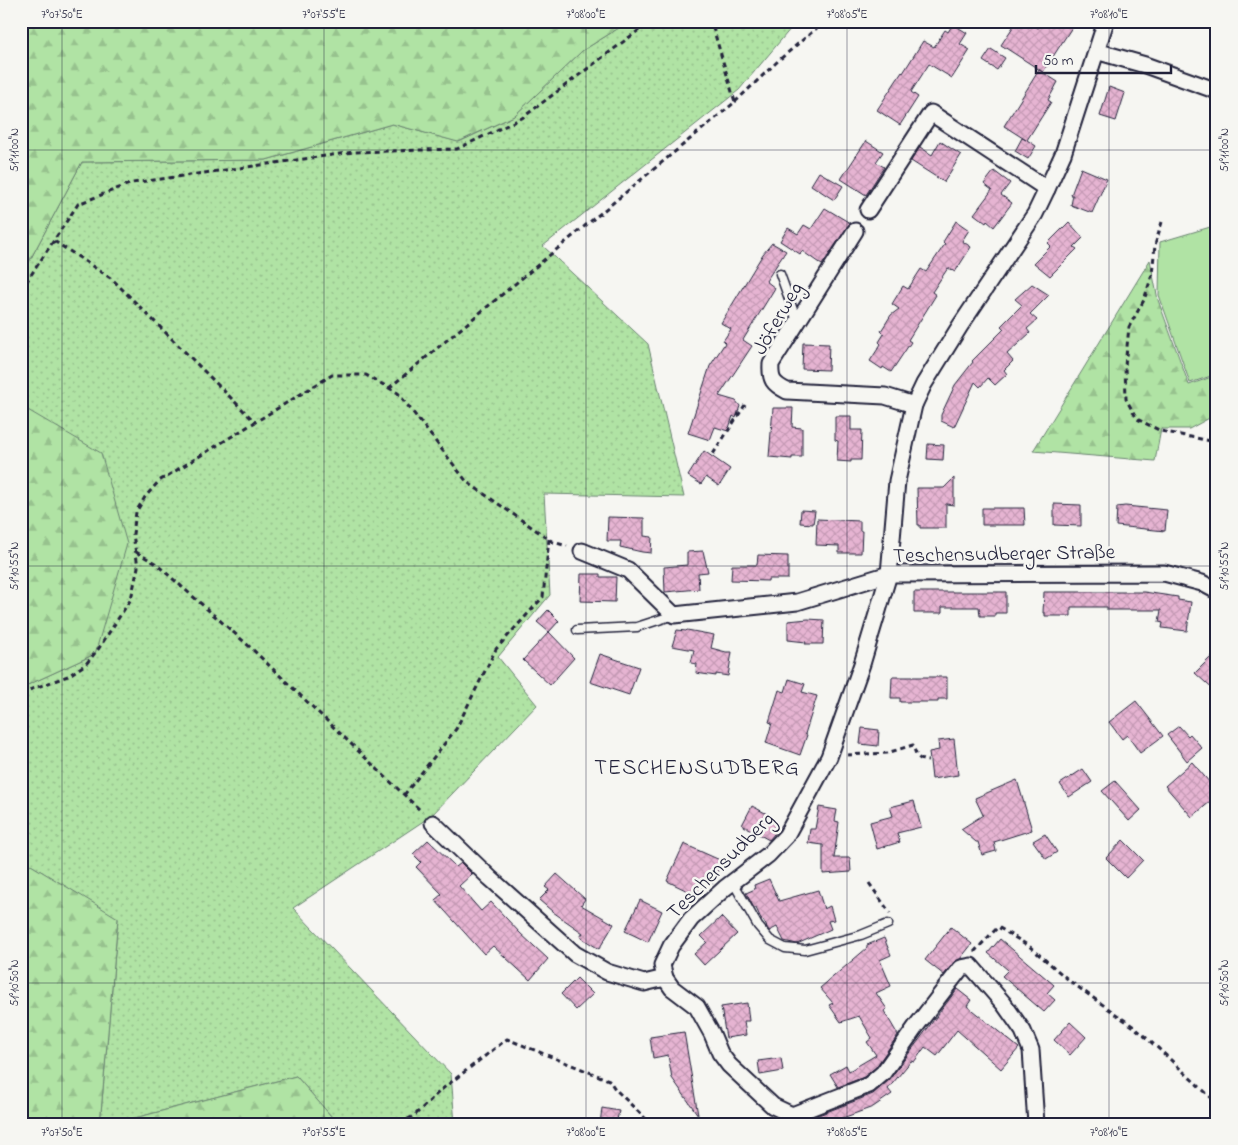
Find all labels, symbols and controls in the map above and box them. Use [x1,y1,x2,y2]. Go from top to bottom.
text: 7°07'50"E [41,6,83,24]
text: 7°07'55"E [302,6,346,24]
text: 7°08'00"E [566,6,606,24]
text: 7°08'05"E [826,6,868,24]
text: 7°08'10"E [1090,6,1128,24]
scale bar [1036,42,1170,74]
text: 50 m [1043,50,1074,72]
text: 51°11'00"N [6,128,24,172]
text: 51°11'00"N [1216,128,1234,172]
street label: Jöferweg [746,277,813,362]
street label: Teschensudberger Straße [893,538,1116,574]
text: 51°10'55"N [6,542,24,590]
text: 51°10'55"N [1216,542,1234,590]
district label: TESCHENSUDBERG [594,753,800,785]
street label: Teschensudberg [661,806,784,929]
text: 51°10'50"N [6,959,24,1007]
text: 51°10'50"N [1216,959,1234,1007]
text: 7°07'50"E [41,1124,83,1142]
text: 7°07'55"E [302,1124,346,1142]
text: 7°08'00"E [566,1124,606,1142]
text: 7°08'05"E [826,1124,868,1142]
text: 7°08'10"E [1090,1124,1128,1142]

